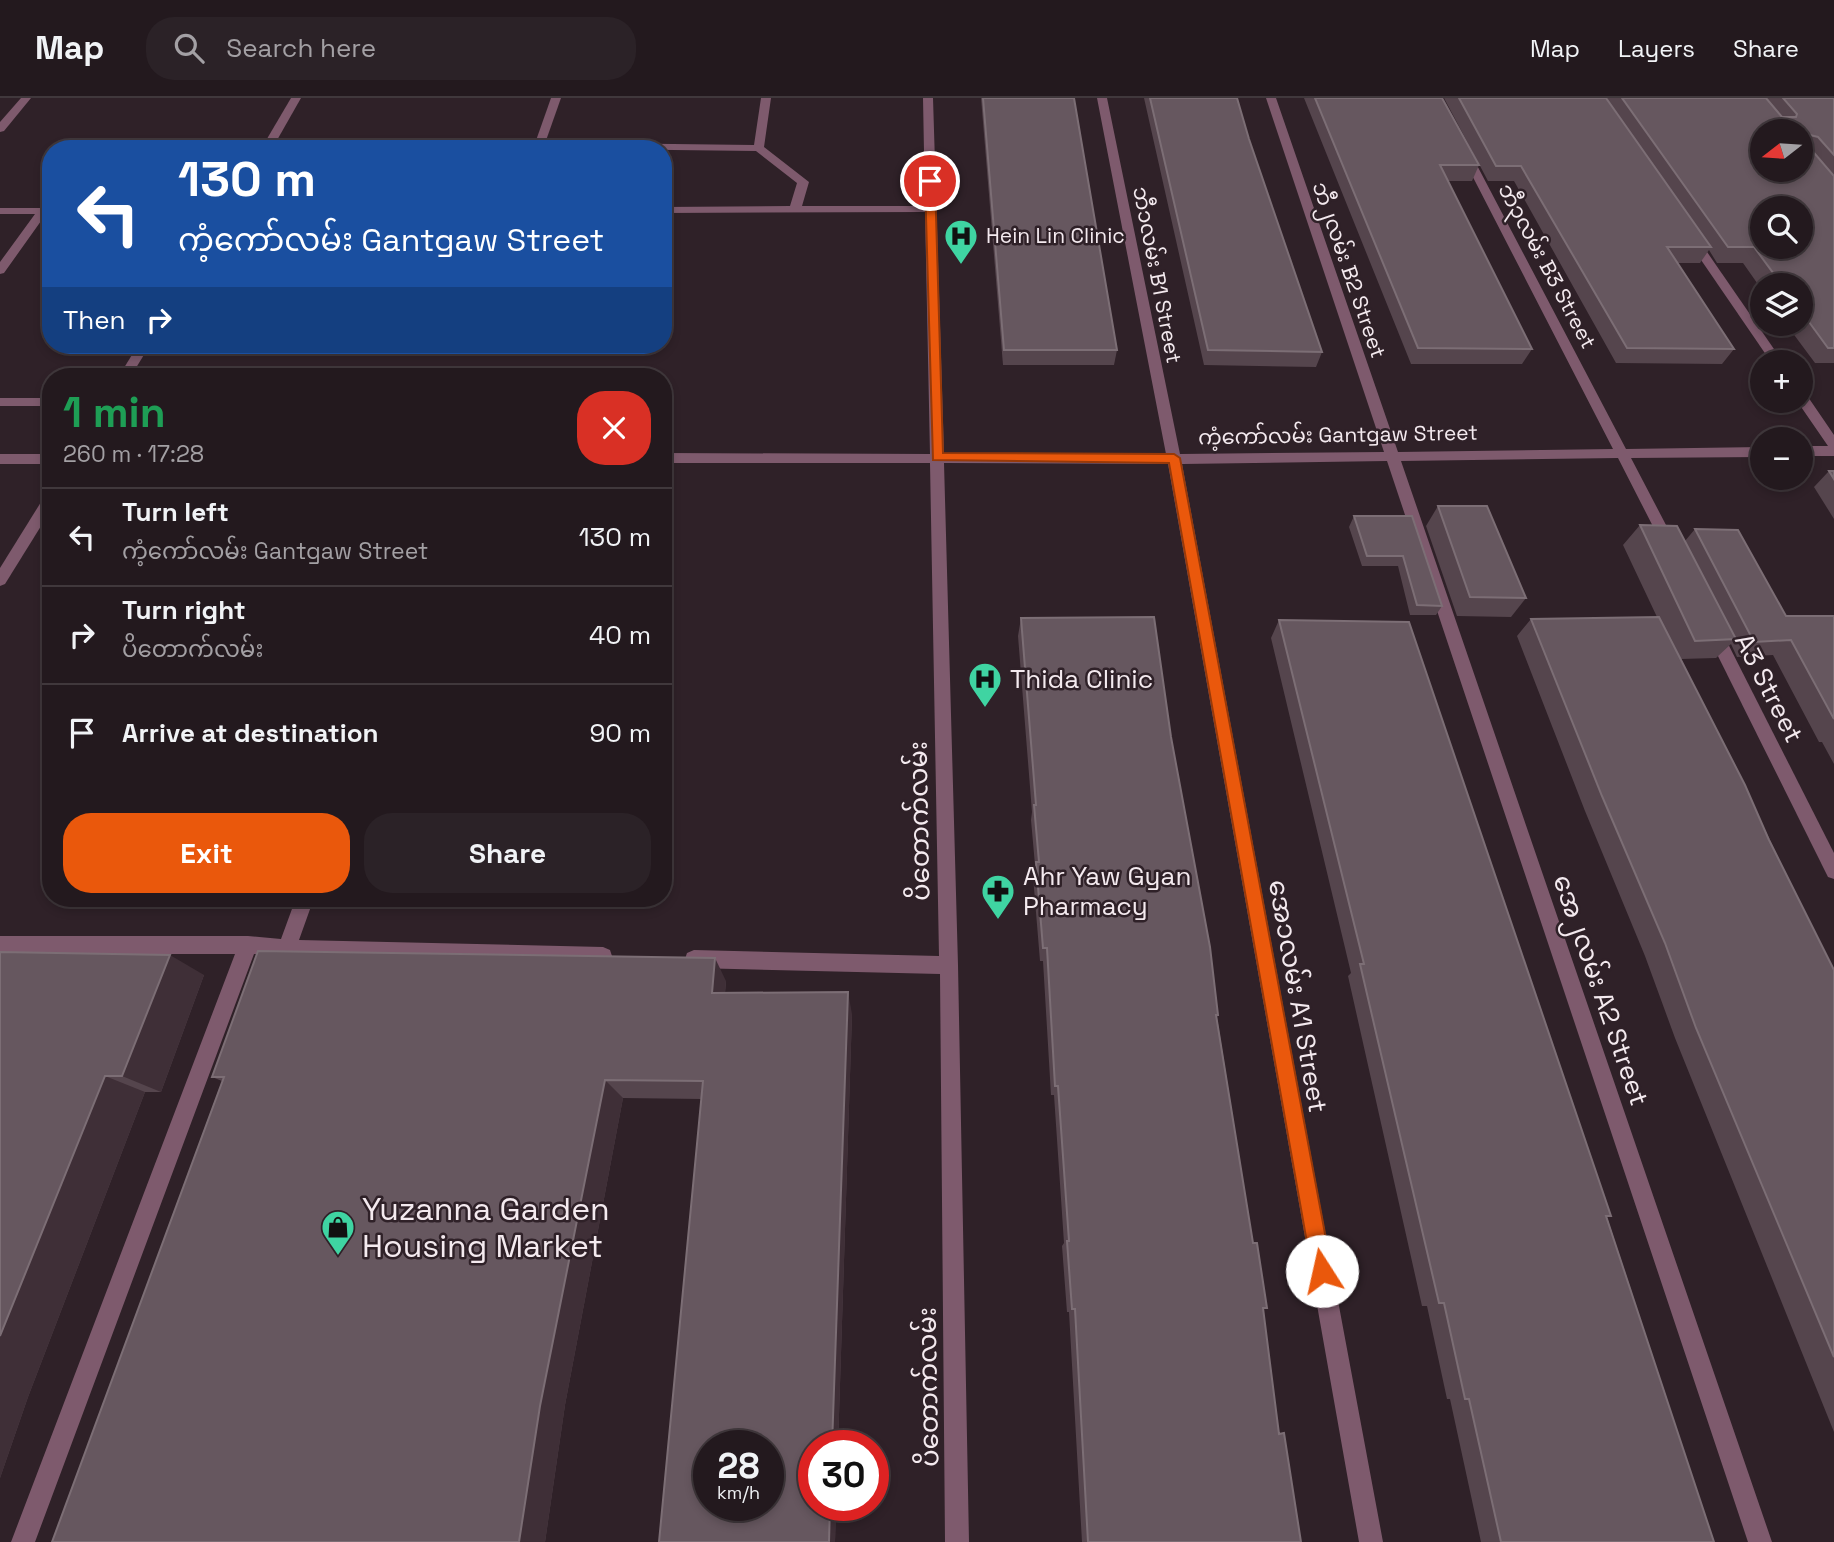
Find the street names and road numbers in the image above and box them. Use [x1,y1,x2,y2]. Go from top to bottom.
street label: ဘီ၂လမ်း B2 Street [1303,178,1394,363]
street label: ဘီ၃လမ်း B3 Street [1489,178,1604,355]
street label: ဘီ၁လမ်း B1 Street [1127,184,1190,366]
street label: ကံ့ကော်လမ်း Gantgaw Street [1198,417,1478,452]
street label: A3 Street [1727,628,1811,748]
street label: ပိတောက်လမ်း [901,741,937,901]
street label: အေ၂လမ်း A2 Street [1542,870,1656,1111]
street label: အေ၁လမ်း A1 Street [1261,877,1335,1115]
street label: ပိတောက်လမ်း [910,1307,946,1467]

